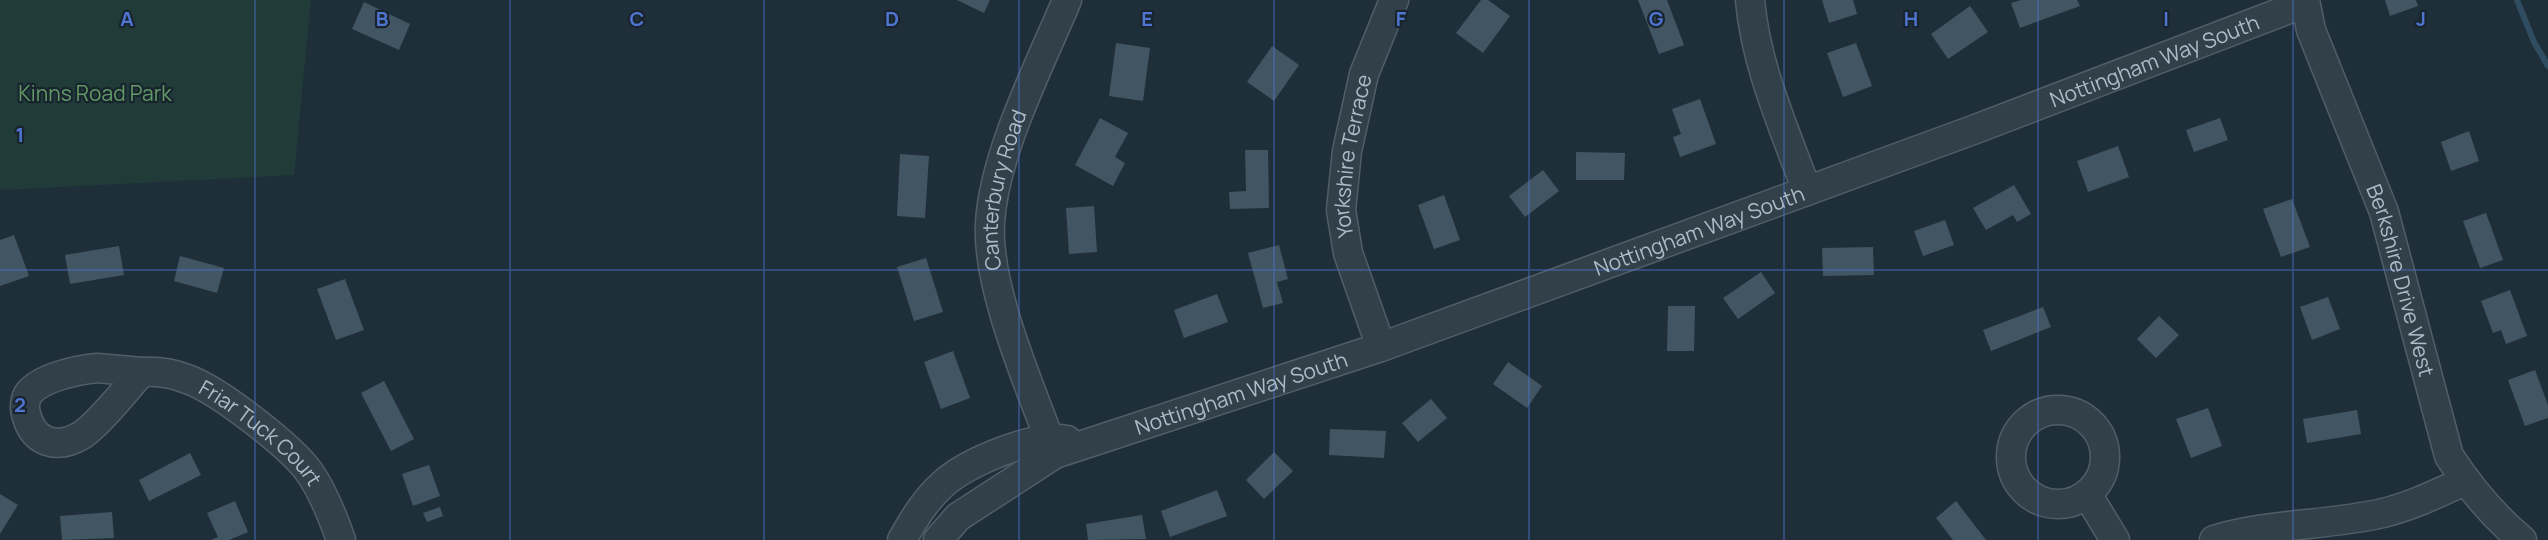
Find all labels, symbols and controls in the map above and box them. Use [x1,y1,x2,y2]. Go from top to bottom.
text: A [120,5,134,32]
text: B [376,5,389,32]
text: C [630,5,644,32]
text: D [885,5,899,32]
text: E [1141,5,1153,32]
text: F [1396,5,1407,32]
text: G [1649,5,1664,32]
text: H [1904,5,1918,32]
text: I [2163,5,2169,32]
text: J [2416,5,2426,32]
street label: Nottingham Way South [2046,8,2263,113]
street label: Yorkshire Terrace [1327,71,1378,240]
park label: Kinns Road Park [18,79,172,107]
street label: Canterbury Road [976,105,1033,273]
text: 1 [16,121,24,148]
street label: Nottingham Way South [1590,179,1808,282]
street label: Berkshire Drive West [2360,180,2441,380]
street label: Nottingham Way South [1131,345,1351,441]
street label: Friar Tuck Court [194,373,329,491]
text: 2 [14,391,26,418]

